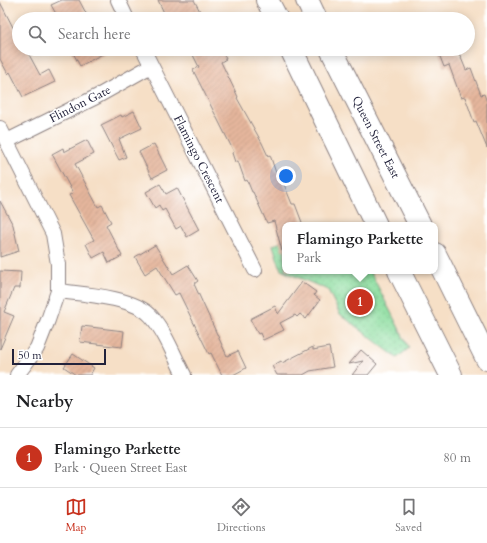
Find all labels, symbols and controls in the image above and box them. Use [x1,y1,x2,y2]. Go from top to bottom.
search box [12,12,475,56]
icon: search [26,23,48,45]
text: Search here [58,24,131,44]
street label: Flindon Gate [47,82,113,126]
street label: Queen Street East [348,93,404,181]
street label: Flamingo Crescent [170,112,228,206]
your location [276,166,296,186]
popup [282,222,438,274]
text: Flamingo Parkette [297,229,423,249]
text: Park [297,249,322,267]
pin: 1 [347,287,373,317]
scale bar [12,347,106,366]
text: 50 m [18,348,42,363]
text: Nearby [16,390,73,413]
text: Flamingo Parkette [54,439,181,459]
text: 1 [26,449,32,467]
text: 80 m [443,449,471,467]
text: Park · Queen Street East [54,459,187,477]
tab: Map [65,496,87,535]
tab: Directions [217,496,265,535]
tab: Saved [395,496,422,535]

